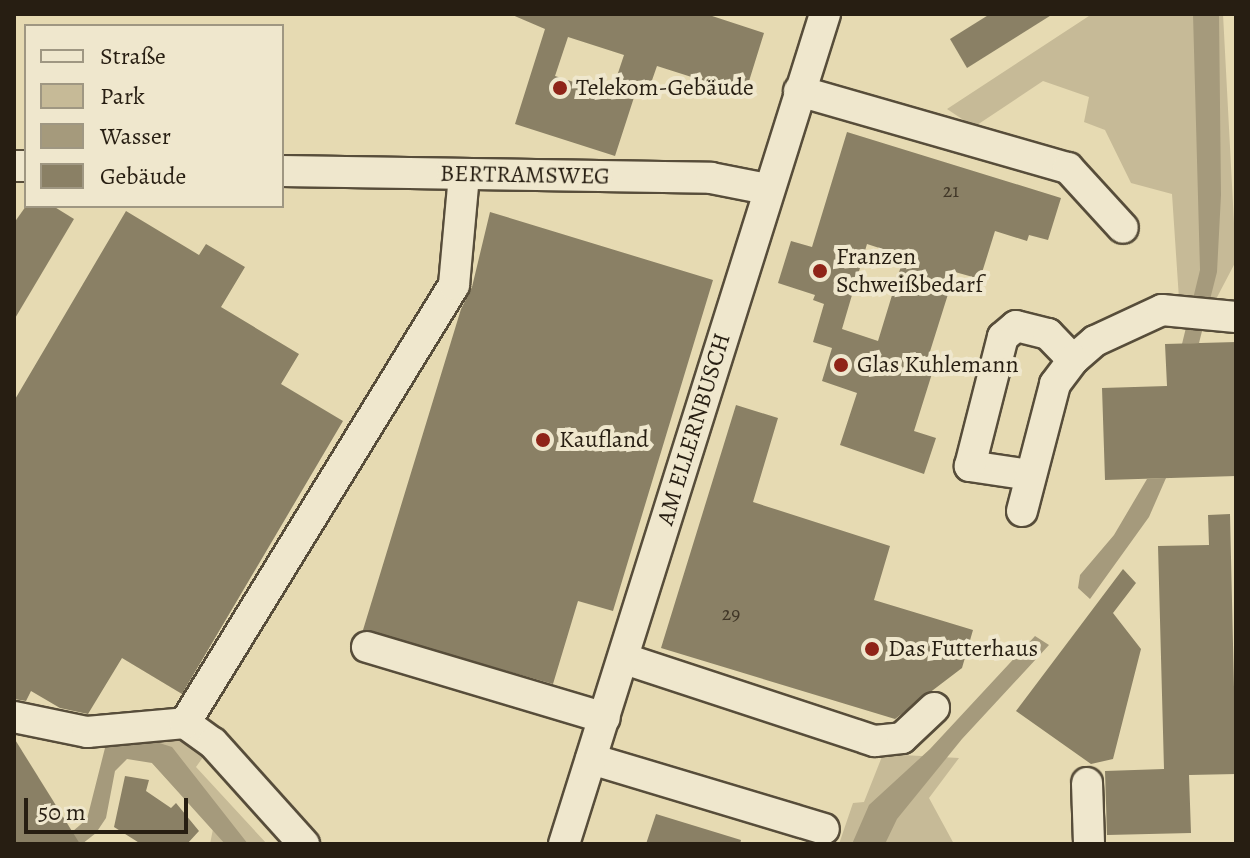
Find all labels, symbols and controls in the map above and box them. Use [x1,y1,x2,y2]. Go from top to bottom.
legend [24,24,284,208]
text: Straße [100,40,166,72]
place label: Telekom-Gebäude [576,74,754,102]
marker: Telekom-Gebäude [551,79,569,97]
text: Park [100,80,145,112]
text: Wasser [100,120,171,152]
street label: BERTRAMSWEG [440,159,610,191]
text: Gebäude [100,160,186,192]
house number: 21 [943,178,959,202]
place label: Franzen Schweißbedarf [836,243,983,299]
marker: Franzen Schweißbedarf [811,262,829,280]
street label: AM ELLERNBUSCH [651,330,737,528]
place label: Glas Kuhlemann [857,351,1019,379]
marker: Glas Kuhlemann [832,356,850,374]
place label: Kaufland [559,426,649,454]
marker: Kaufland [534,431,552,449]
house number: 29 [722,601,740,625]
place label: Das Futterhaus [888,635,1038,663]
marker: Das Futterhaus [863,640,881,658]
scale bar [28,782,192,832]
text: 50 m [38,796,86,828]

